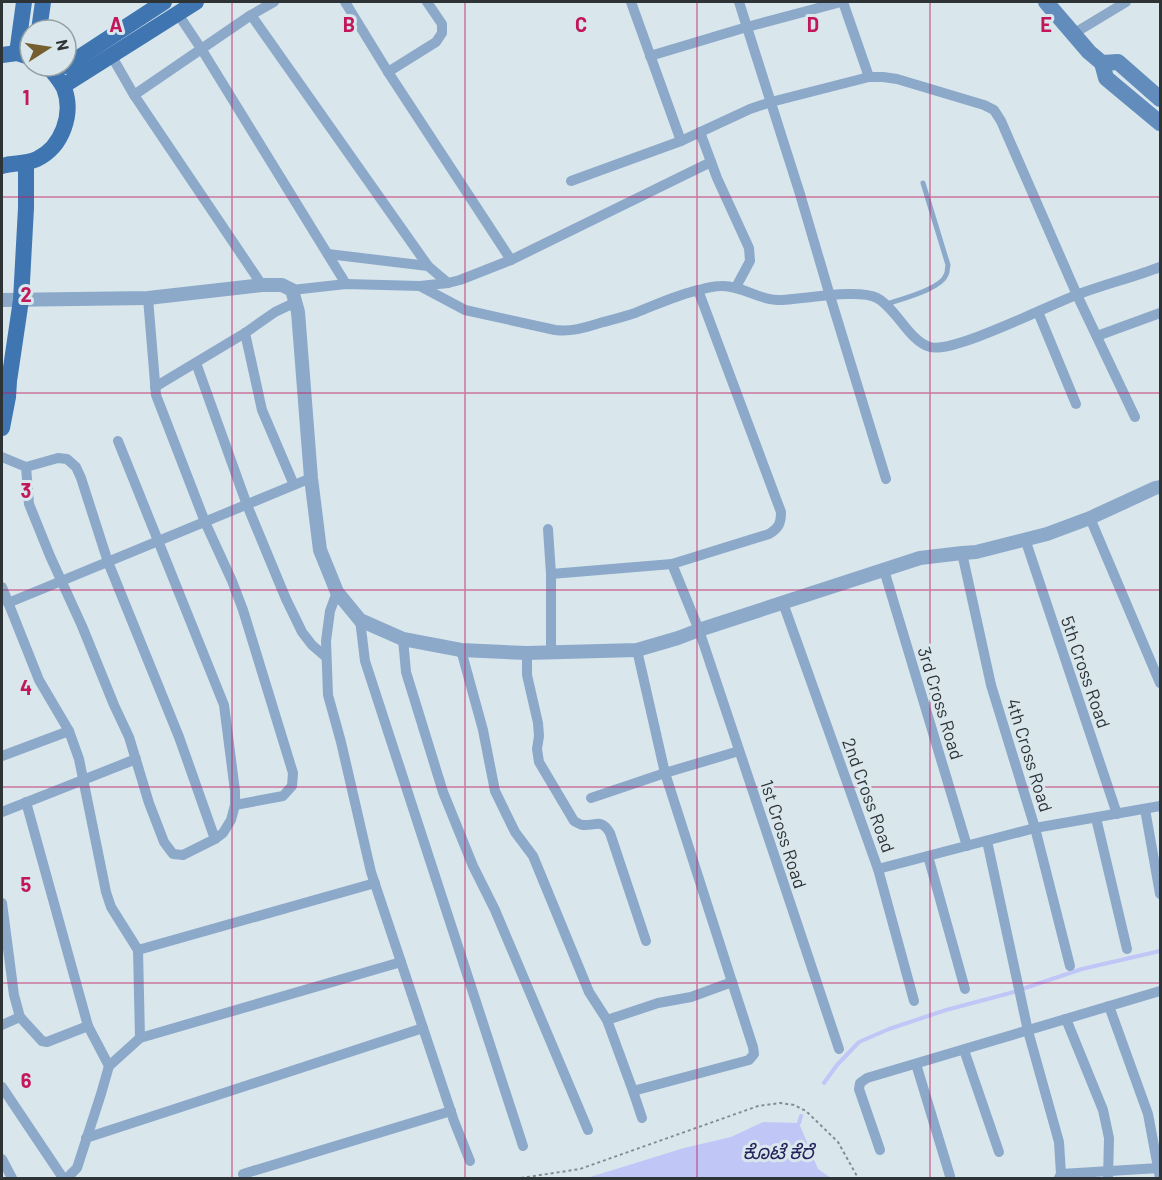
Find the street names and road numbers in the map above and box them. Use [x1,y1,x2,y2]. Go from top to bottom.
street label: 5th Cross Road [1057,613,1115,731]
street label: 3rd Cross Road [913,644,969,762]
street label: 4th Cross Road [1002,696,1058,814]
street label: 2nd Cross Road [838,735,900,855]
street label: 1st Cross Road [756,777,812,891]

